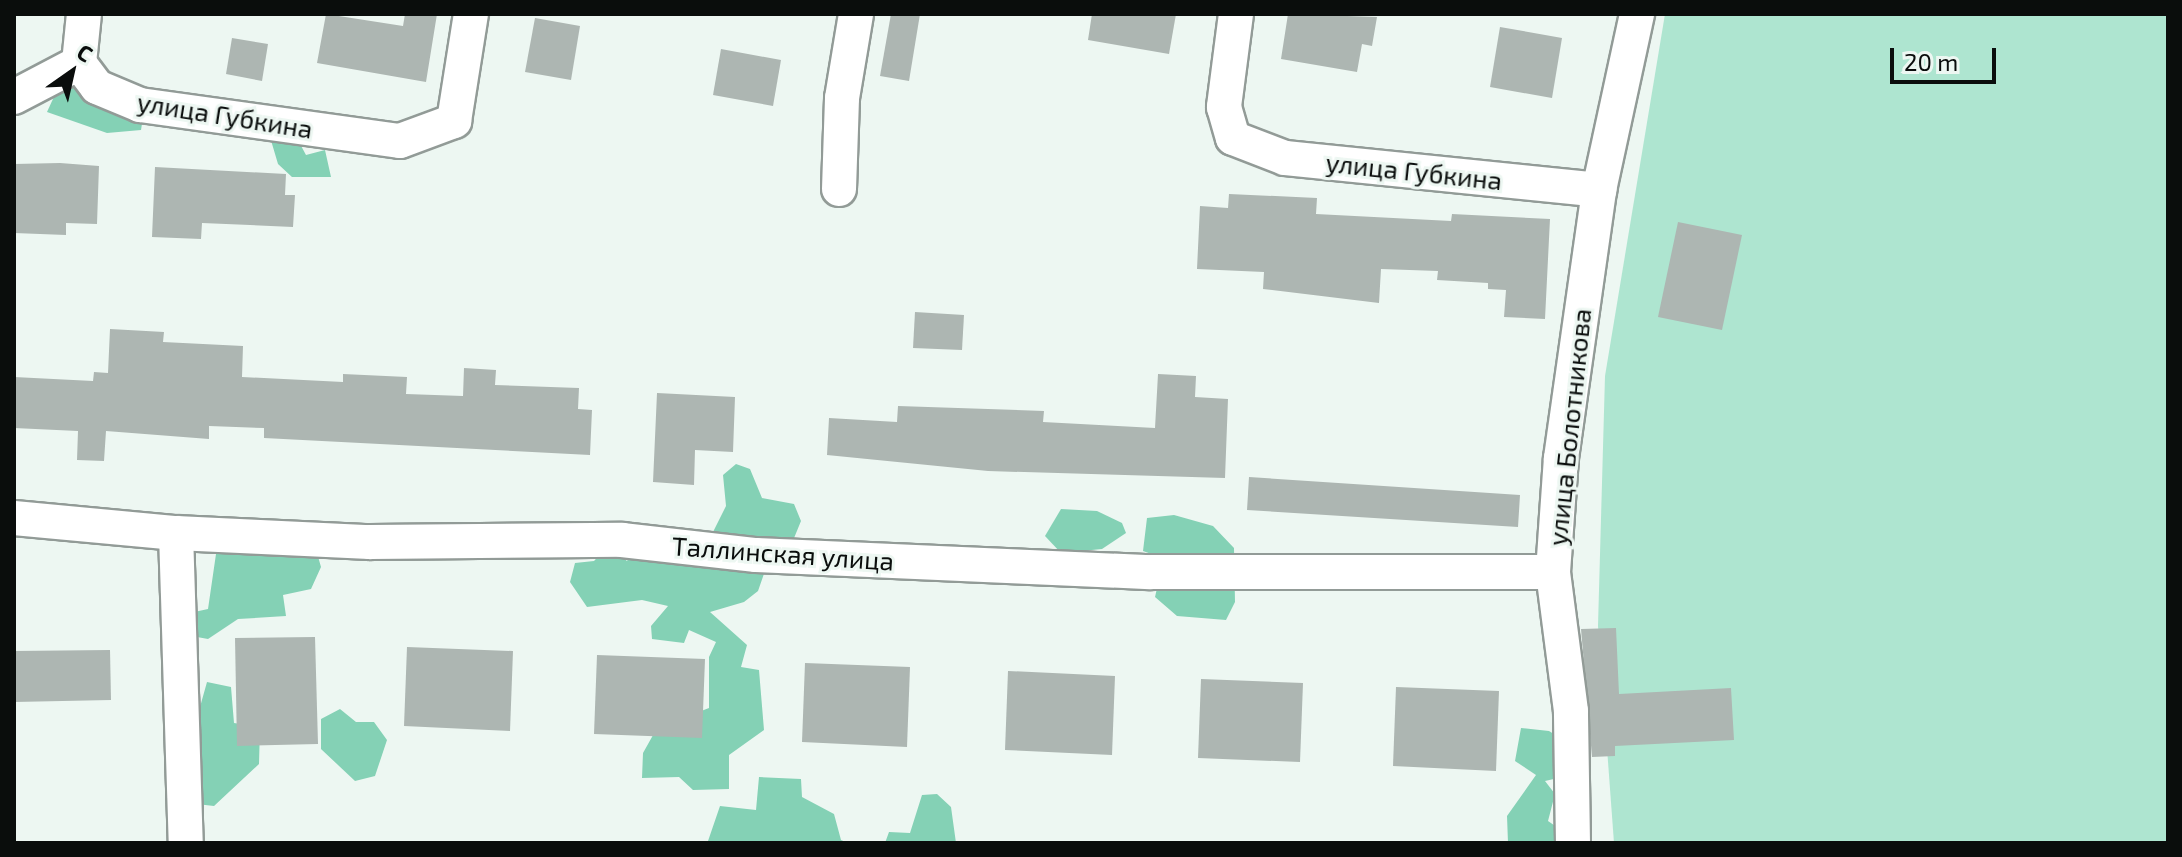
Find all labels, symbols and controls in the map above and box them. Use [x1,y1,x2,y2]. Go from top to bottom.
north arrow [32,32,112,112]
scale bar [1894,32,2000,82]
text: С [73,38,98,66]
text: 20 m [1904,47,1958,76]
street label: улица Губкина [135,86,315,144]
street label: улица Губкина [1324,146,1504,196]
street label: улица Болотникова [1541,307,1597,547]
street label: Таллинская улица [671,530,895,576]

